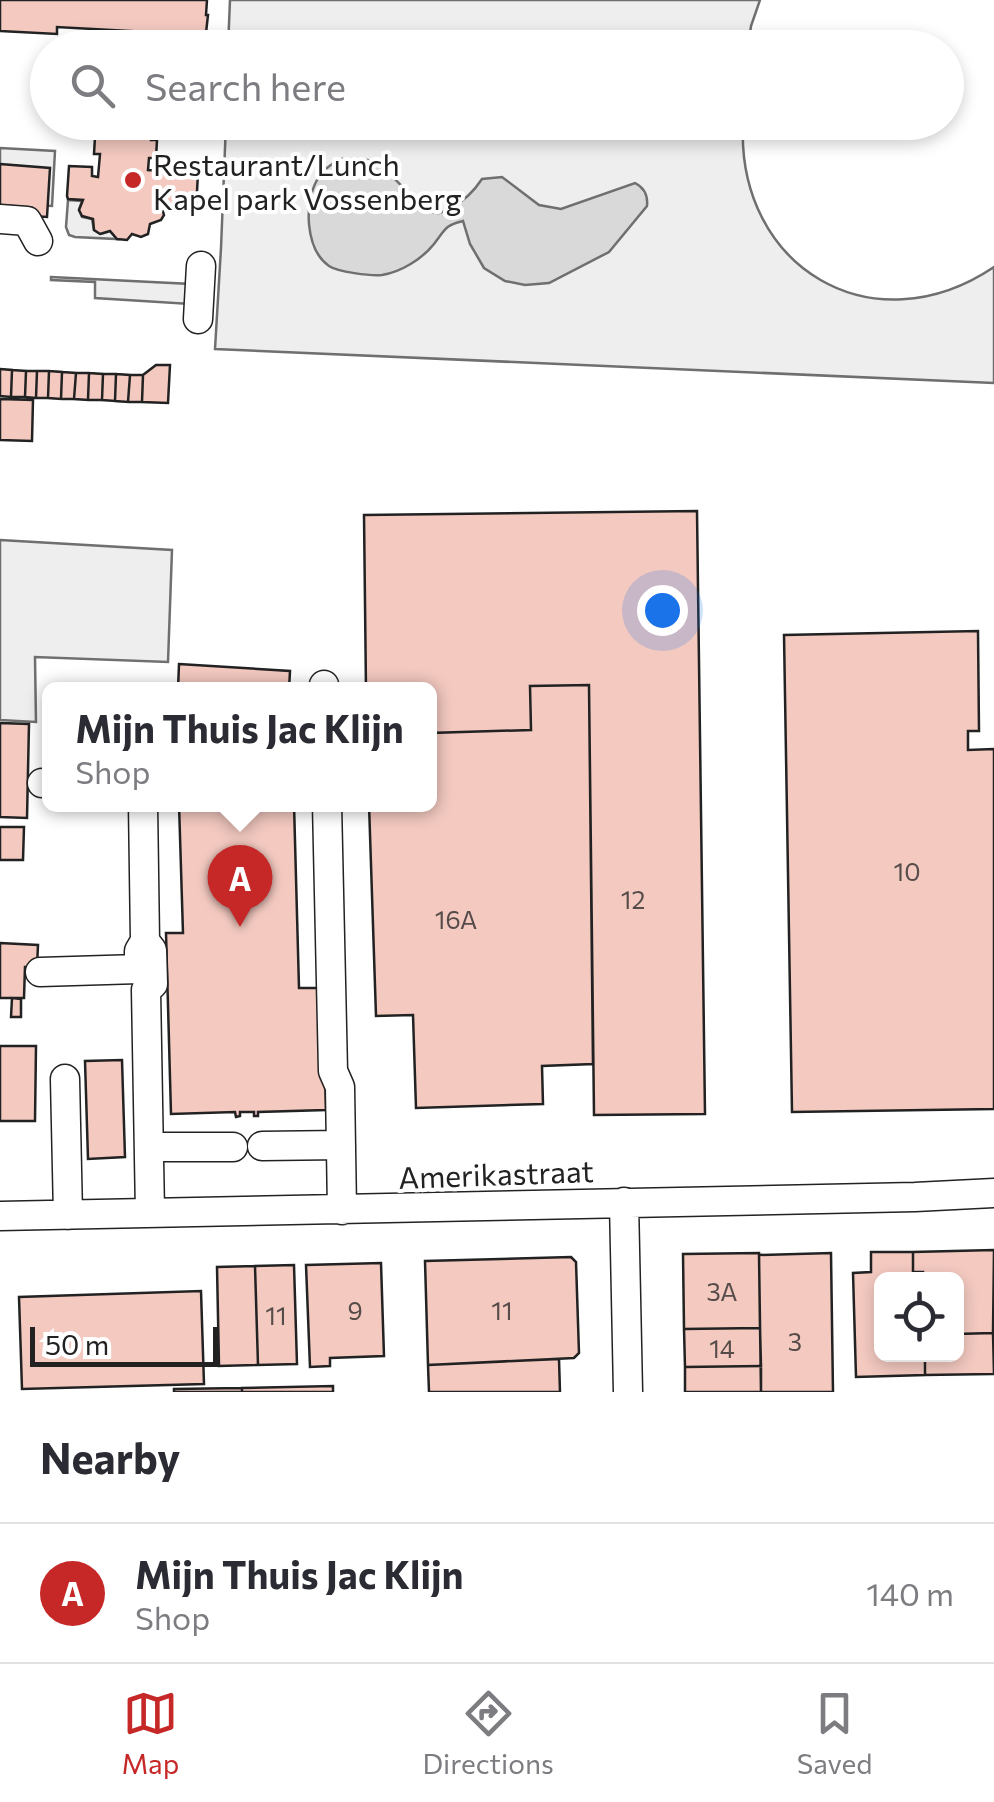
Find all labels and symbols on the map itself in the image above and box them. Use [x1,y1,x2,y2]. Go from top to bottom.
place label: Restaurant/Lunch Kapel park Vossenberg [153,145,461,216]
marker: Restaurant/Lunch Kapel park Vossenberg [122,169,144,191]
your location [637,585,688,636]
pin: A [208,844,272,927]
house number: 10 [893,856,921,886]
house number: 12 [621,884,645,914]
house number: 16A [435,904,477,934]
street label: Amerikastraat [398,1151,594,1195]
house number: 3A [707,1276,737,1306]
house number: 9 [347,1295,363,1325]
house number: 11 [491,1295,513,1325]
house number: 11 [265,1300,287,1330]
scale bar [30,1322,218,1366]
house number: 3 [788,1326,802,1356]
house number: 14 [709,1333,735,1363]

